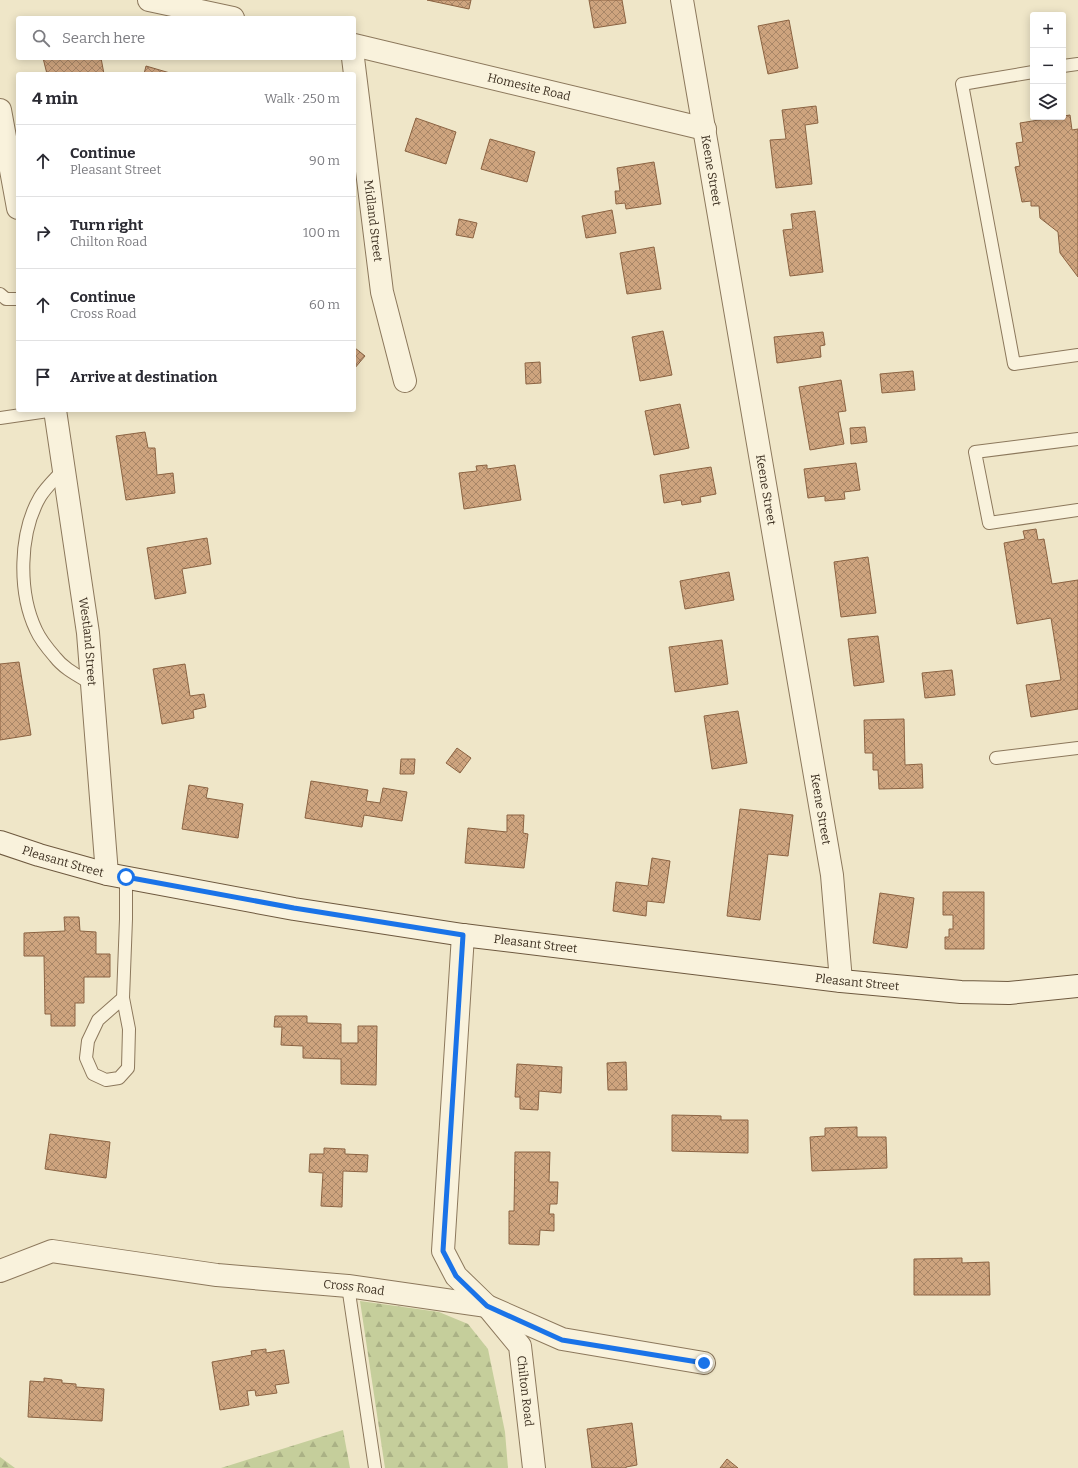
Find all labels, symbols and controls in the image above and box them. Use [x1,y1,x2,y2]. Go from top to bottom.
map controls [1030,12,1066,120]
button: + [1030,12,1066,48]
search box [16,16,356,60]
icon: search [30,27,52,49]
text: Search here [62,29,145,47]
button: − [1030,48,1066,84]
street label: Homesite Road [486,70,572,104]
button: layers [1030,84,1066,120]
text: 4 min [32,88,78,109]
text: Walk · 250 m [264,91,340,106]
street label: Keene Street [698,134,724,208]
text: Continue [70,144,136,162]
icon: ahead [32,150,54,172]
text: 90 m [309,153,340,168]
text: Pleasant Street [70,162,161,177]
street label: Midland Street [361,179,385,263]
text: Turn right [70,216,143,234]
icon: right [32,222,54,244]
text: 100 m [303,225,340,240]
text: Chilton Road [70,234,147,249]
text: Continue [70,288,136,306]
icon: ahead [32,294,54,316]
text: 60 m [309,297,340,312]
text: Cross Road [70,306,137,321]
icon: arrive [32,366,54,388]
text: Arrive at destination [70,368,217,386]
street label: Keene Street [753,453,779,527]
street label: Westland Street [76,596,99,687]
street label: Keene Street [808,773,834,846]
street label: Pleasant Street [20,843,106,880]
route start [117,868,135,886]
street label: Pleasant Street [493,932,579,956]
street label: Pleasant Street [814,971,900,993]
street label: Cross Road [323,1277,385,1298]
route end [695,1354,713,1372]
street label: Chilton Road [514,1355,536,1427]

